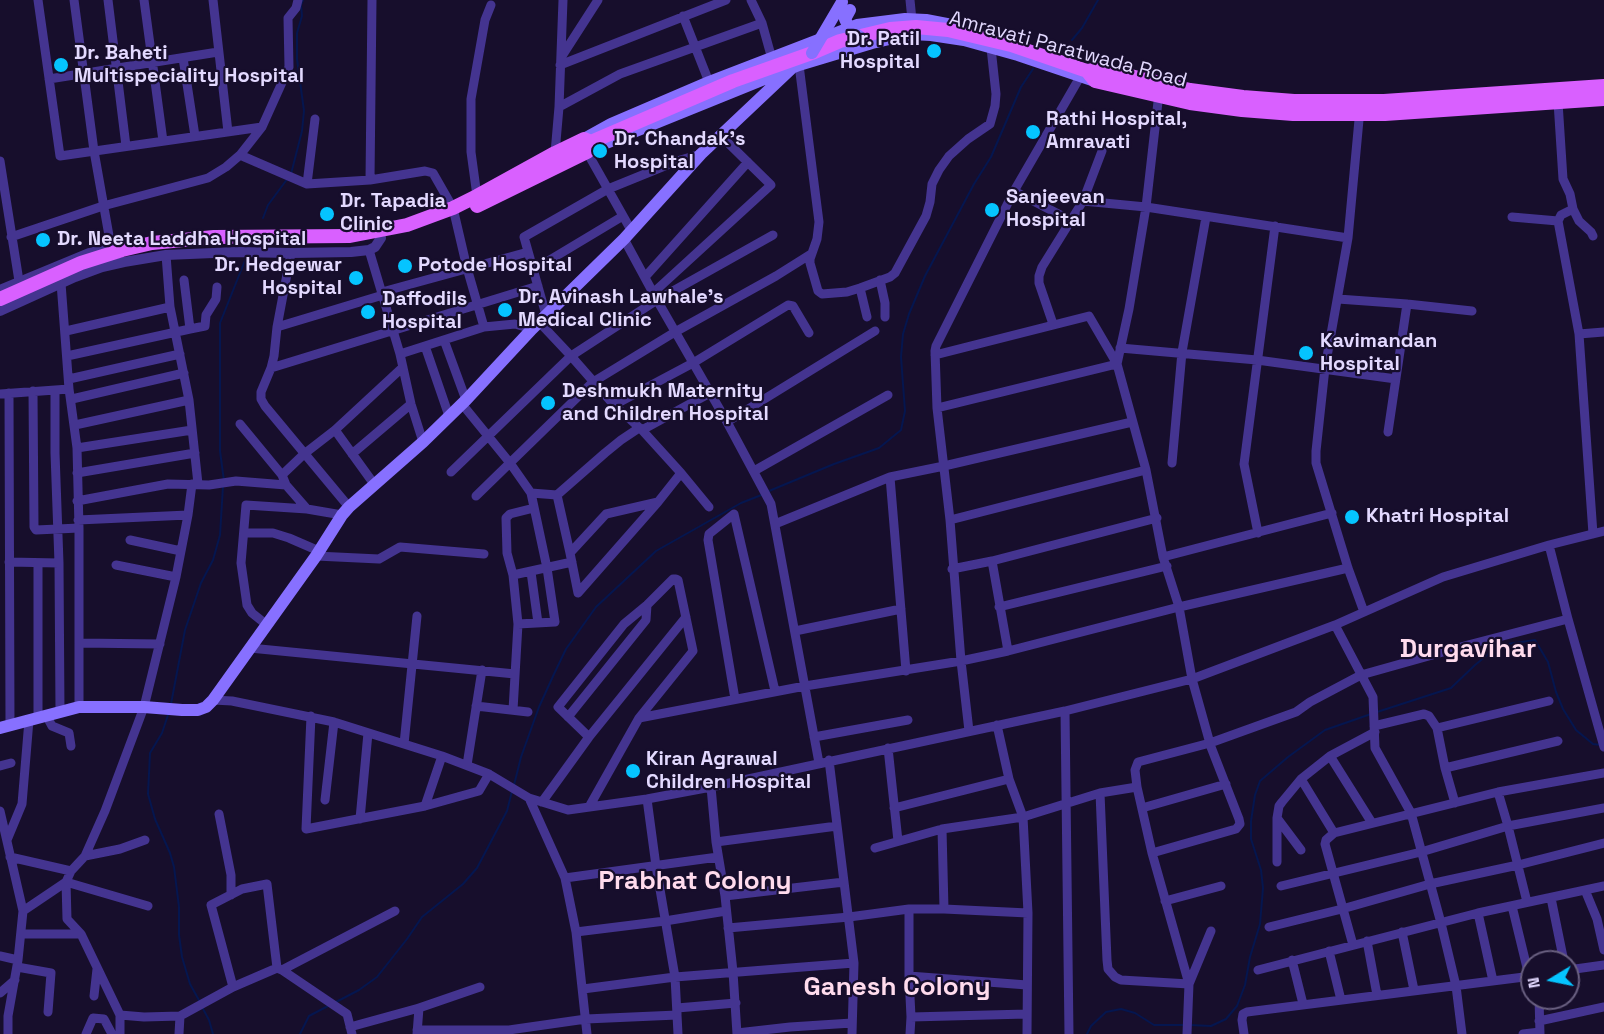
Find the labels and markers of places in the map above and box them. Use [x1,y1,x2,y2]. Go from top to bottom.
place label: Dr. Patil Hospital [840,28,920,75]
place label: Dr. Baheti Multispeciality Hospital [74,42,304,89]
marker: Dr. Patil Hospital [925,42,943,60]
marker: Dr. Baheti Multispeciality Hospital [52,56,70,74]
place label: Rathi Hospital, Amravati [1046,108,1187,155]
marker: Rathi Hospital, Amravati [1024,123,1042,141]
place label: Dr. Chandak's Hospital [614,128,746,175]
marker: Dr. Chandak's Hospital [591,142,609,160]
place label: Sanjeevan Hospital [1006,186,1105,233]
place label: Dr. Tapadia Clinic [340,190,446,237]
marker: Sanjeevan Hospital [983,201,1001,219]
marker: Dr. Tapadia Clinic [318,205,336,223]
place label: Dr. Neeta Laddha Hospital [57,228,306,252]
marker: Dr. Neeta Laddha Hospital [34,231,52,249]
place label: Dr. Hedgewar Hospital [214,254,342,301]
place label: Potode Hospital [418,254,572,278]
marker: Potode Hospital [396,257,414,275]
marker: Dr. Hedgewar Hospital [347,269,365,287]
place label: Dr. Avinash Lawhale's Medical Clinic [518,286,724,333]
place label: Daffodils Hospital [382,288,467,335]
marker: Dr. Avinash Lawhale's Medical Clinic [496,301,514,319]
marker: Daffodils Hospital [359,303,377,321]
place label: Kavimandan Hospital [1320,330,1437,377]
marker: Kavimandan Hospital [1297,344,1315,362]
place label: Deshmukh Maternity and Children Hospital [562,380,769,427]
marker: Deshmukh Maternity and Children Hospital [539,394,557,412]
place label: Khatri Hospital [1366,505,1509,529]
marker: Khatri Hospital [1343,508,1361,526]
place label: Kiran Agrawal Children Hospital [646,748,811,795]
marker: Kiran Agrawal Children Hospital [624,762,642,780]

